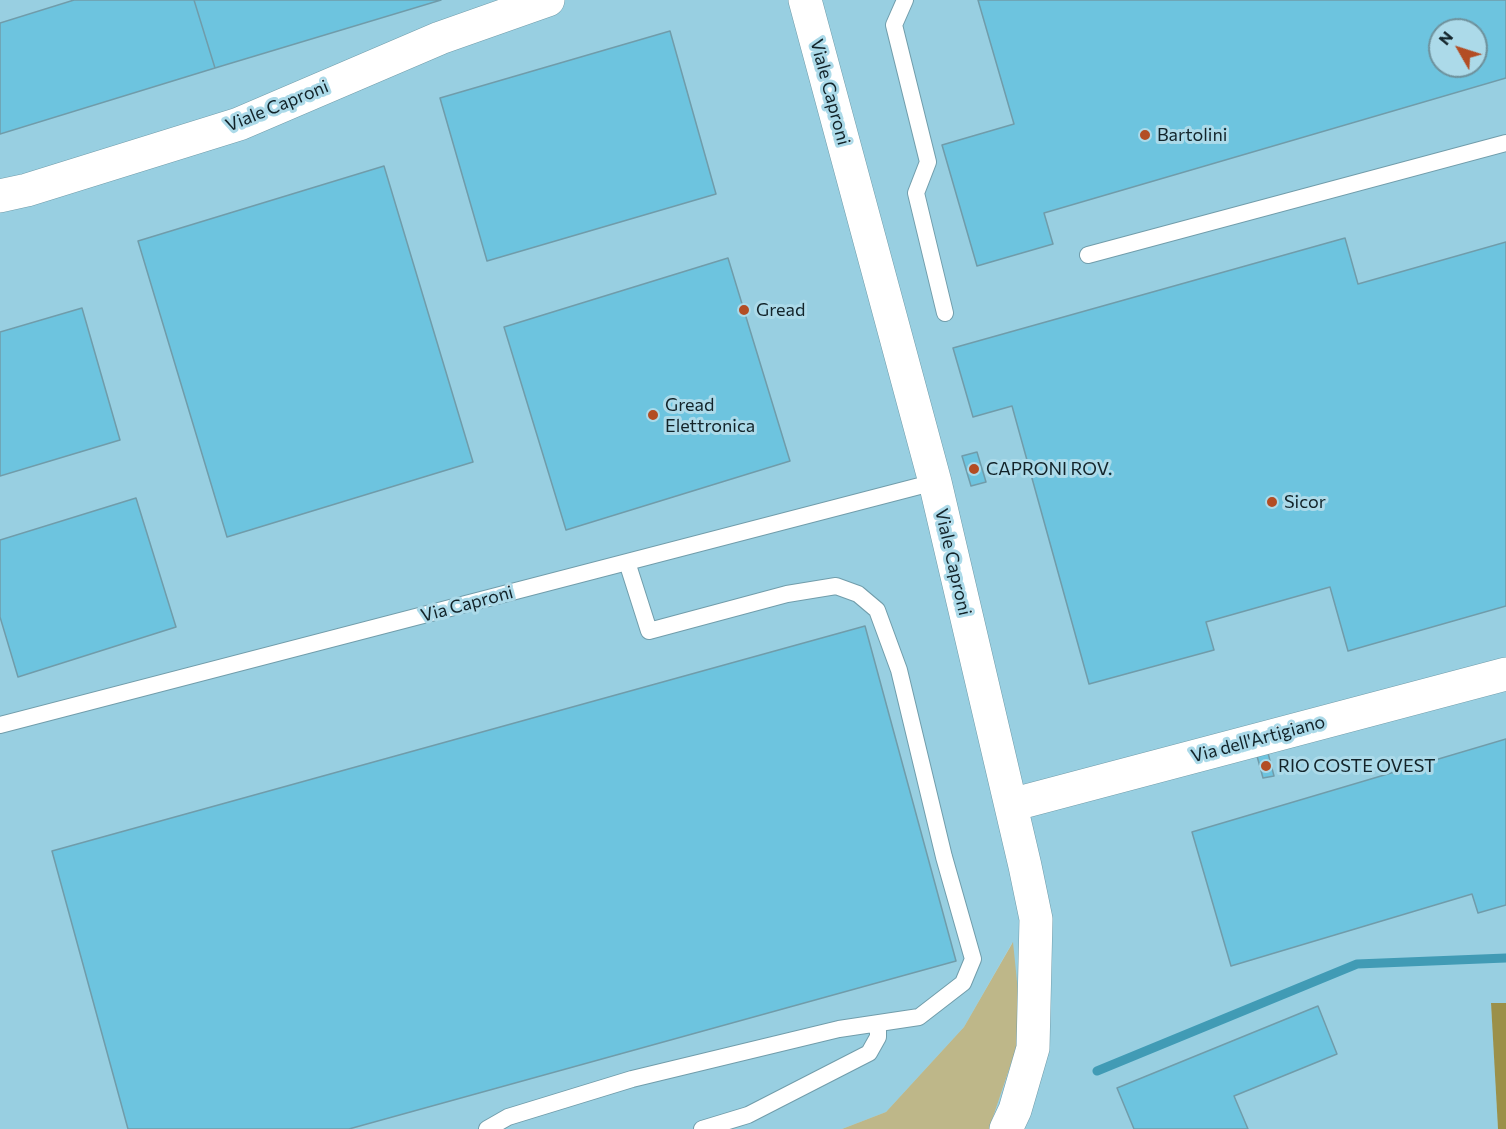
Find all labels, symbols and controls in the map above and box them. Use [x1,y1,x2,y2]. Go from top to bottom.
north arrow [1428,18,1488,78]
text: N [1434,27,1456,48]
street label: Viale Caproni [805,37,855,147]
street label: Viale Caproni [222,76,332,136]
place label: Bartolini [1157,124,1227,146]
marker: Bartolini [1138,128,1152,142]
place label: Gread [756,299,805,321]
marker: Gread [737,303,751,317]
place label: Gread Elettronica [665,394,755,436]
marker: Gread Elettronica [646,408,660,422]
place label: CAPRONI ROV. [986,458,1112,480]
marker: CAPRONI ROV. [967,462,981,476]
place label: Sicor [1284,491,1326,513]
marker: Sicor [1265,495,1279,509]
street label: Viale Caproni [930,507,976,617]
street label: Via Caproni [418,581,516,627]
street label: Via dell'Artigiano [1189,711,1327,767]
place label: RIO COSTE OVEST [1278,755,1436,777]
marker: RIO COSTE OVEST [1259,759,1273,773]

